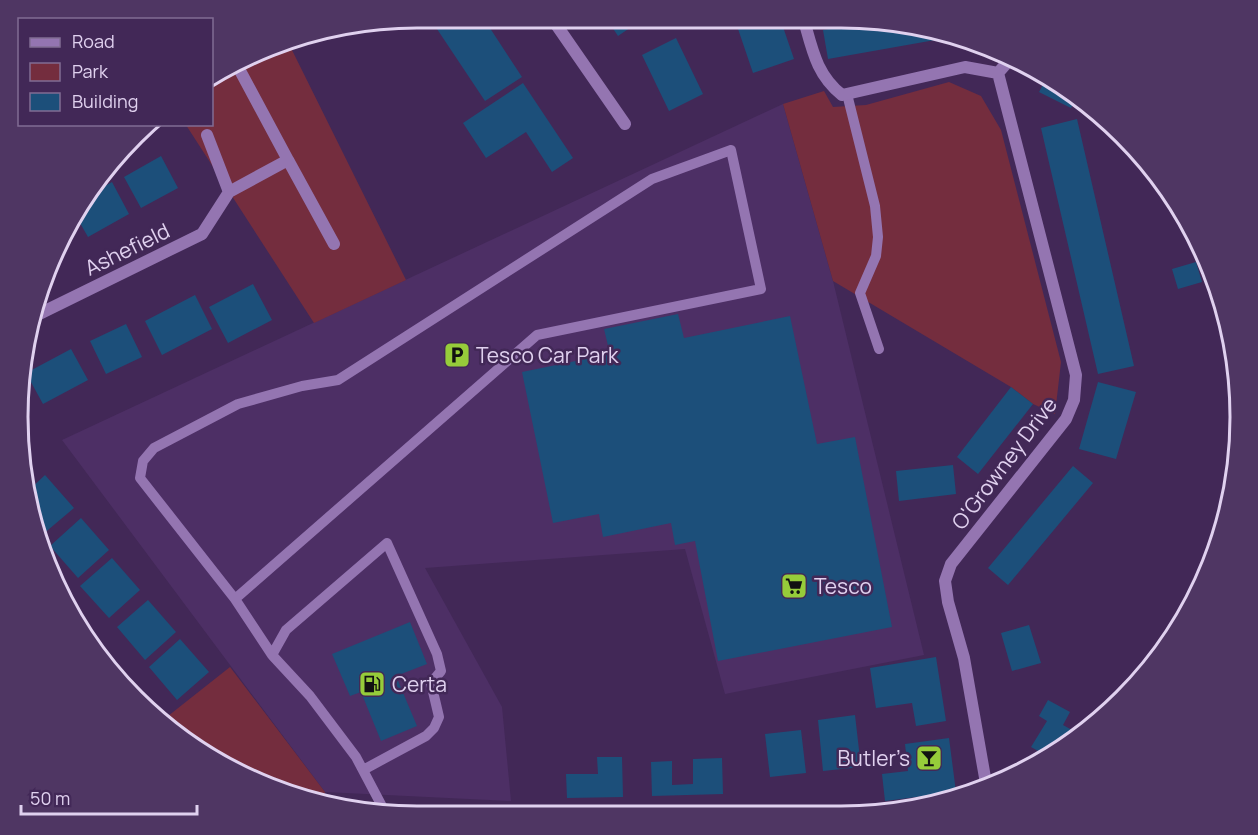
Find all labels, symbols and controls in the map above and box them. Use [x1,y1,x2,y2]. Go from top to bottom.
legend [18,18,213,126]
text: Road [72,29,115,53]
text: Park [72,59,109,83]
text: Building [72,89,138,113]
street label: Ashefield [80,216,174,282]
parking icon: Tesco Car Park [442,340,472,370]
place label: Tesco Car Park [476,341,619,369]
street label: O'Growney Drive [945,391,1063,535]
supermarket icon: Tesco [779,571,809,601]
place label: Tesco [814,572,872,600]
fuel station icon: Certa [357,669,387,699]
place label: Certa [392,670,447,698]
bar icon: Butler’s [914,743,944,773]
place label: Butler’s [837,744,910,772]
scale bar [21,778,196,816]
text: 50 m [30,786,70,810]

